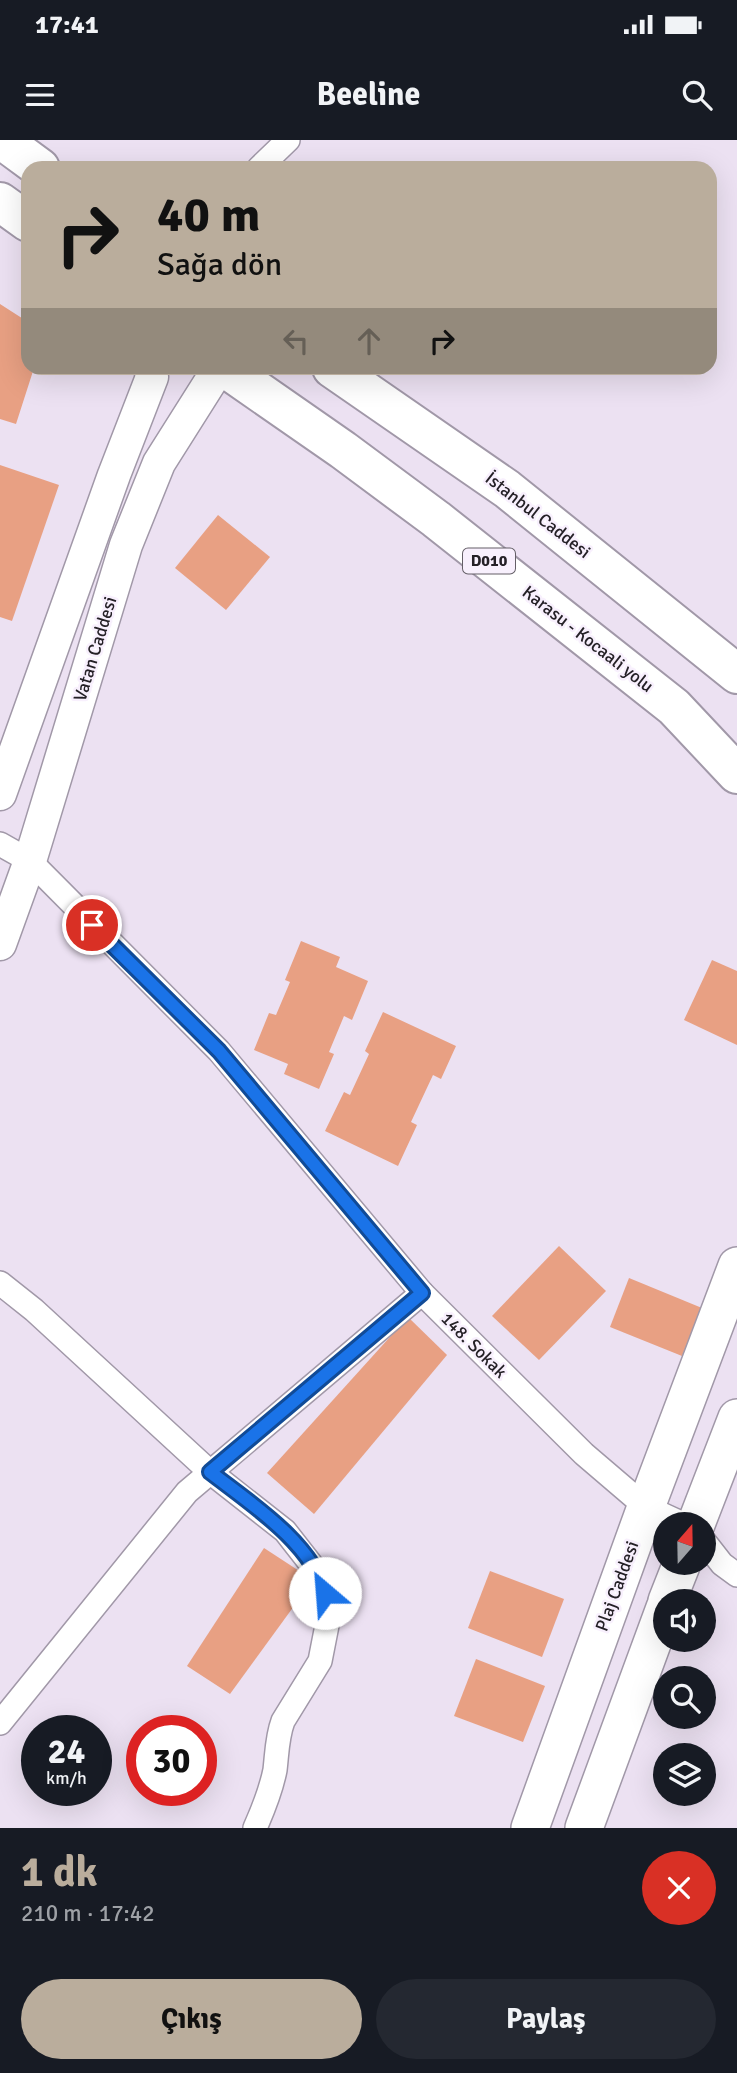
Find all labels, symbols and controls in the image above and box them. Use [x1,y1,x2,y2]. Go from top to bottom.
text: 17:41 [35,9,99,41]
text: Beeline [317,75,420,114]
icon: menu [21,76,59,114]
icon: search [678,76,716,114]
text: 40 m [157,185,260,245]
icon: right [42,189,133,280]
text: Sağa dön [157,245,282,284]
icon: left [277,322,315,360]
icon: ahead [350,322,388,360]
icon: right [423,322,461,360]
street label: İstanbul Caddesi [481,467,595,563]
road number: D010 [463,548,515,574]
street label: Karasu - Kocaali yolu [518,581,658,697]
street label: Vatan Caddesi [69,594,121,704]
pin [62,895,122,955]
icon: arrive [73,906,111,944]
street label: 148. Sokak [436,1307,512,1383]
north arrow [653,1512,716,1575]
map controls [653,1512,716,1806]
street label: Plaj Caddesi [591,1538,643,1634]
position arrow [288,1556,362,1630]
button: sound [653,1589,716,1652]
button: search [653,1666,716,1729]
speed limit sign: 30 [126,1715,217,1806]
text: 24 [48,1730,85,1773]
button: layers [653,1743,716,1806]
text: km/h [46,1767,87,1789]
text: 1 dk [21,1847,98,1898]
button: close [642,1851,716,1925]
text: 210 m · 17:42 [21,1899,155,1928]
button: Çıkış [21,1979,362,2059]
button: Paylaş [376,1979,716,2059]

